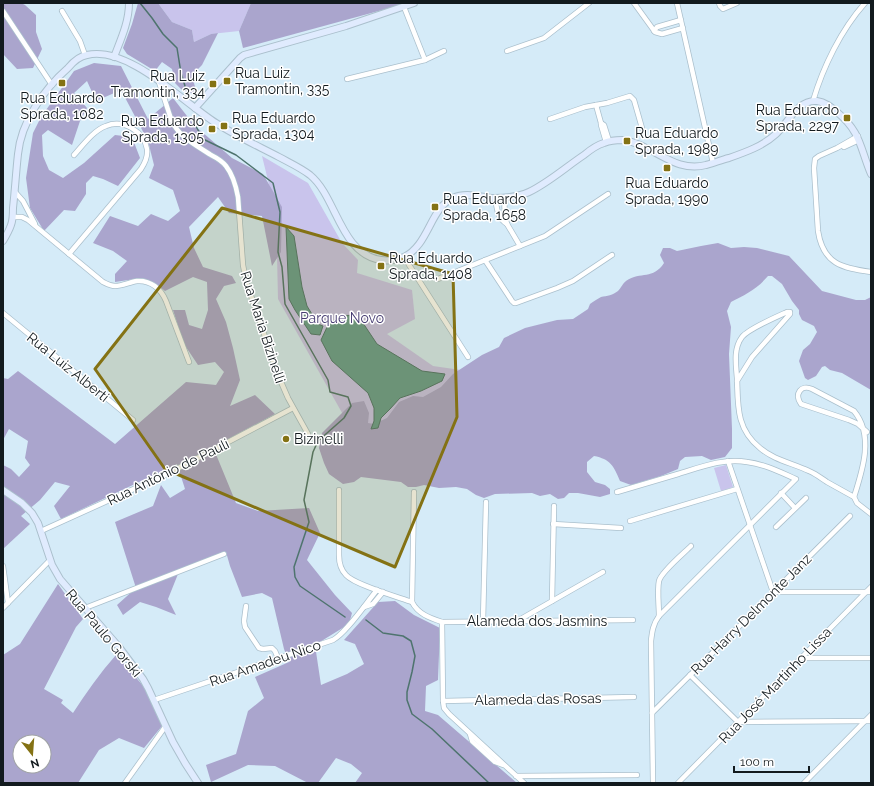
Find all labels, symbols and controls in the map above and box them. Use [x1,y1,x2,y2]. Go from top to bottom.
place label: Rua Luiz Tramontin, 335 [235,65,330,97]
place label: Rua Luiz Tramontin, 334 [111,68,205,100]
marker: Rua Luiz Tramontin, 335 [222,76,232,86]
marker: Rua Eduardo Sprada, 1082 [57,78,67,88]
marker: Rua Luiz Tramontin, 334 [208,79,218,89]
place label: Rua Eduardo Sprada, 1082 [20,90,104,122]
place label: Rua Eduardo Sprada, 2297 [756,102,839,134]
place label: Rua Eduardo Sprada, 1304 [232,110,315,142]
place label: Rua Eduardo Sprada, 1305 [121,113,204,145]
marker: Rua Eduardo Sprada, 2297 [842,113,852,123]
marker: Rua Eduardo Sprada, 1304 [219,121,229,131]
marker: Rua Eduardo Sprada, 1305 [207,124,217,134]
place label: Rua Eduardo Sprada, 1989 [635,125,718,157]
marker: Rua Eduardo Sprada, 1989 [622,136,632,146]
marker: Rua Eduardo Sprada, 1990 [662,163,672,173]
place label: Rua Eduardo Sprada, 1990 [625,175,709,207]
place label: Rua Eduardo Sprada, 1658 [443,191,526,223]
marker: Rua Eduardo Sprada, 1658 [430,202,440,212]
place label: Rua Eduardo Sprada, 1408 [389,250,472,282]
marker: Rua Eduardo Sprada, 1408 [376,261,386,271]
street label: Rua Maria Bizinelli [237,269,289,385]
park label: Parque Novo [300,310,384,326]
street label: Rua Luiz Alberti [24,329,112,405]
place label: Bizinelli [294,431,343,447]
marker: Bizinelli [281,434,291,444]
street label: Rua Antônio de Pauli [104,436,232,508]
street label: Rua Harry Delmonte Janz [687,550,815,678]
street label: Rua Paulo Gorski [63,586,145,680]
street label: Alameda dos Jasmins [467,613,608,629]
street label: Rua José Martinho Lissa [715,624,835,746]
street label: Rua Amadeu Nico [207,636,323,690]
street label: Alameda das Rosas [474,690,602,708]
north arrow [12,734,52,774]
scale bar [734,748,809,774]
text: 100 m [740,755,774,769]
text: N [29,756,41,771]

